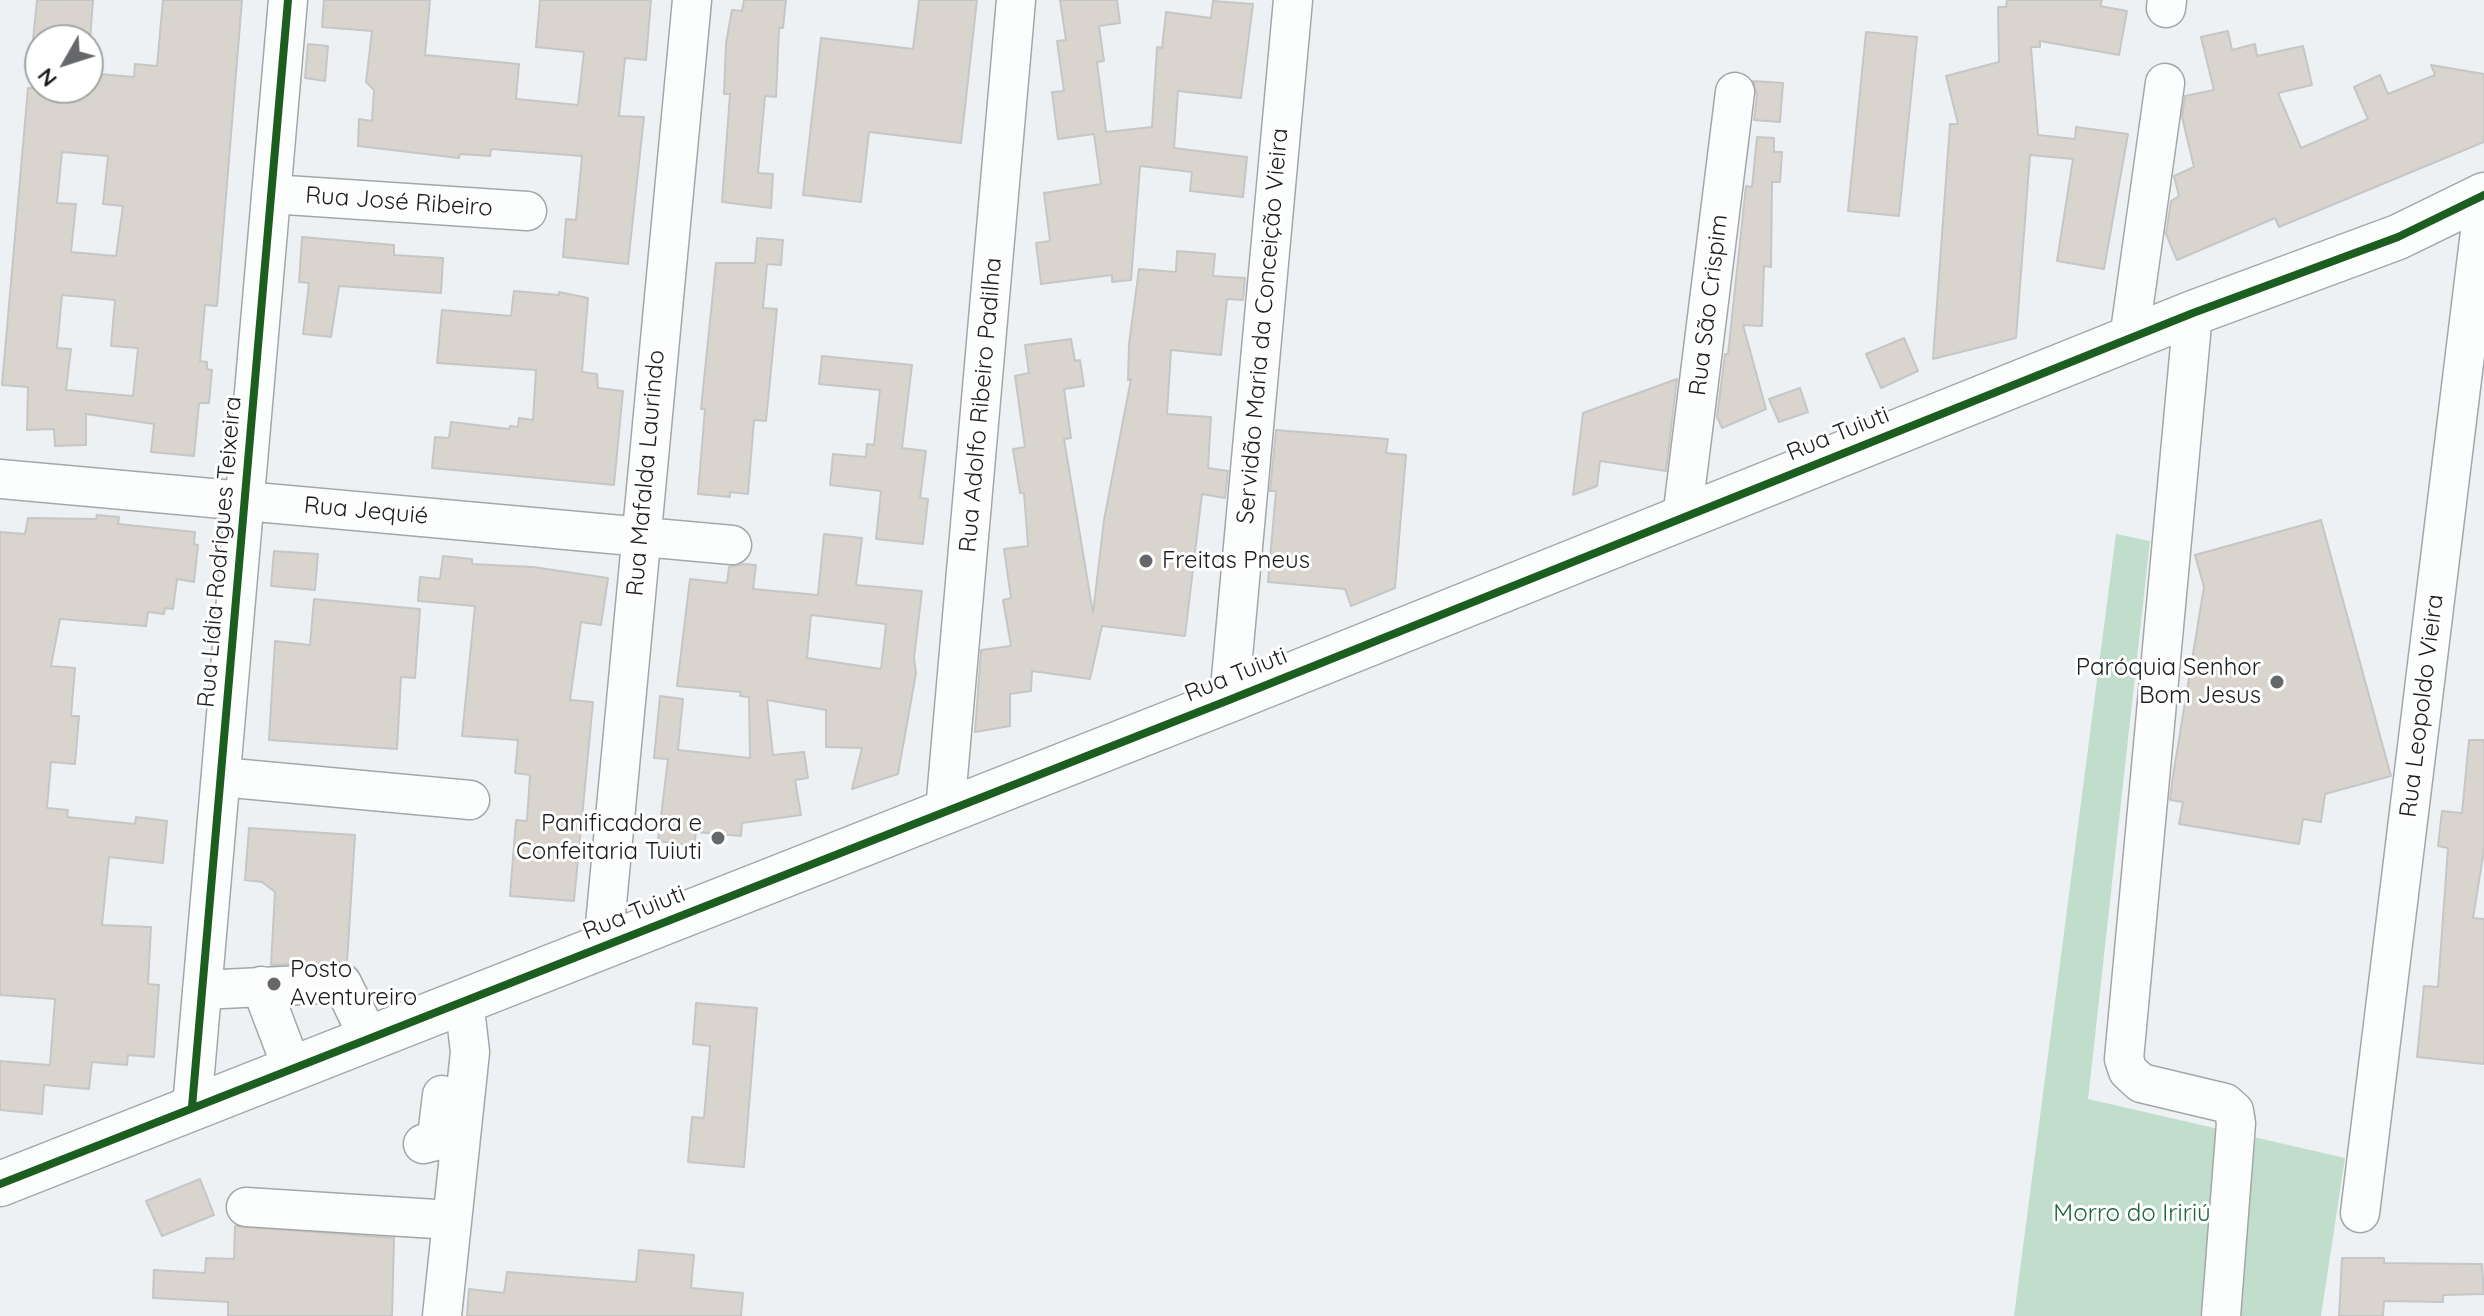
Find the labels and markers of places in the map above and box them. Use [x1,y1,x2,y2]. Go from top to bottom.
place label: Freitas Pneus [1162,547,1310,575]
marker: Freitas Pneus [1137,552,1155,570]
place label: Paróquia Senhor Bom Jesus [2076,654,2261,710]
marker: Paróquia Senhor Bom Jesus [2268,673,2286,691]
place label: Panificadora e Confeitaria Tuiuti [516,810,702,866]
marker: Panificadora e Confeitaria Tuiuti [709,829,727,847]
place label: Posto Aventureiro [290,956,417,1012]
marker: Posto Aventureiro [265,975,283,993]

